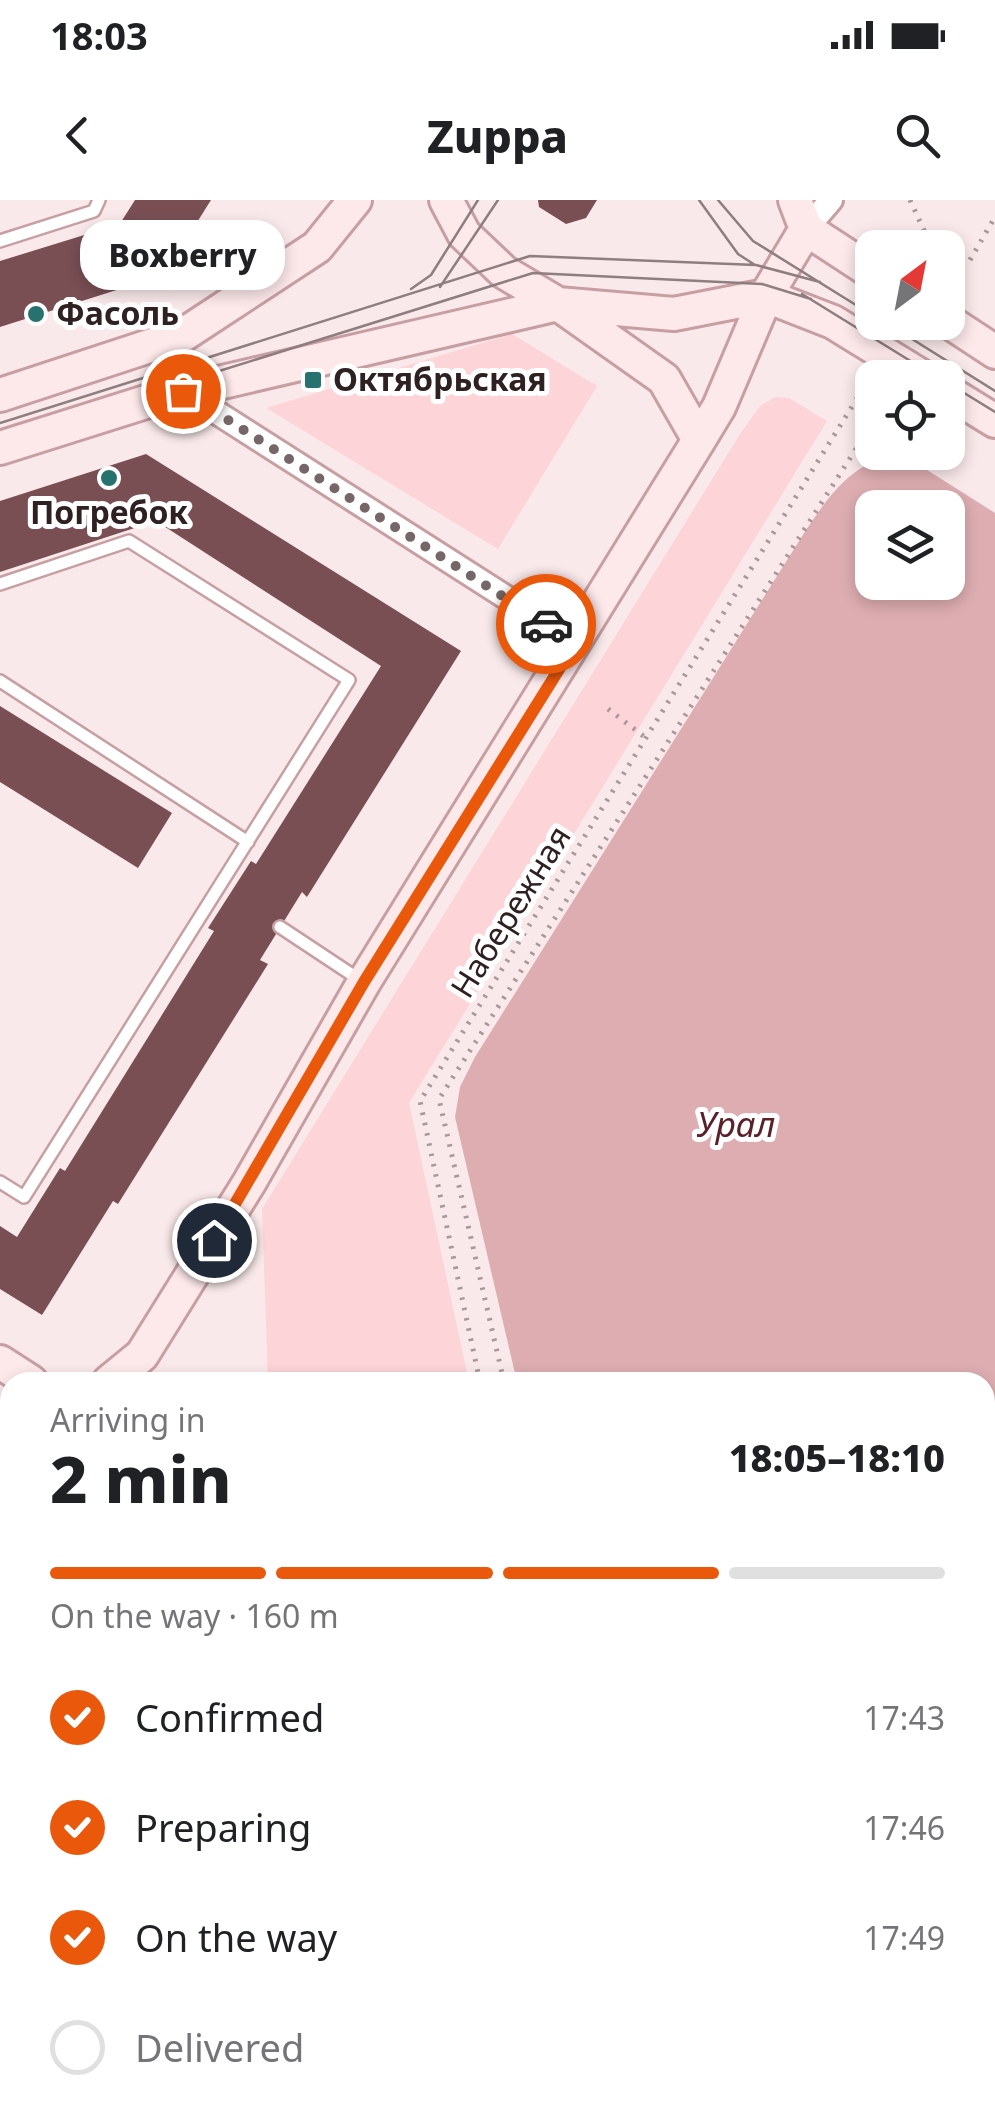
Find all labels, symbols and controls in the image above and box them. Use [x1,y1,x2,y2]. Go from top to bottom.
text: 18:03 [50,9,148,61]
text: Zuppa [427,105,568,166]
icon: back [50,108,105,163]
icon: search [890,108,945,163]
callout: Boxberry [80,221,286,291]
north arrow [855,230,965,340]
map controls [855,230,965,600]
text: Boxberry [108,233,257,276]
place label: Фасоль [56,291,179,334]
marker: Фасоль [25,303,47,325]
pin [141,349,226,434]
place label: Октябрьская [333,357,547,400]
button: locate [855,360,965,470]
icon: bag [156,364,211,419]
marker: Октябрьская [302,369,324,391]
marker: Погребок [98,467,120,489]
place label: Погребок [30,490,188,533]
button: layers [855,490,965,600]
courier [496,574,596,674]
icon: car [519,597,574,652]
street label: Набережная [440,817,580,1005]
water label: Урал [697,1100,775,1147]
pin [172,1198,257,1283]
icon: home [187,1213,242,1268]
text: Arriving in [50,1398,205,1441]
text: 18:05–18:10 [729,1431,945,1483]
text: 2 min [50,1434,232,1522]
text: On the way · 160 m [50,1594,339,1637]
icon: check [50,1690,105,1745]
text: Confirmed [135,1691,324,1743]
text: 17:43 [863,1696,945,1739]
icon: check [50,1800,105,1855]
text: Preparing [135,1801,311,1853]
text: 17:46 [863,1806,945,1849]
icon: check [50,1910,105,1965]
text: On the way [135,1911,337,1963]
text: 17:49 [863,1916,945,1959]
text: Delivered [135,2021,304,2073]

